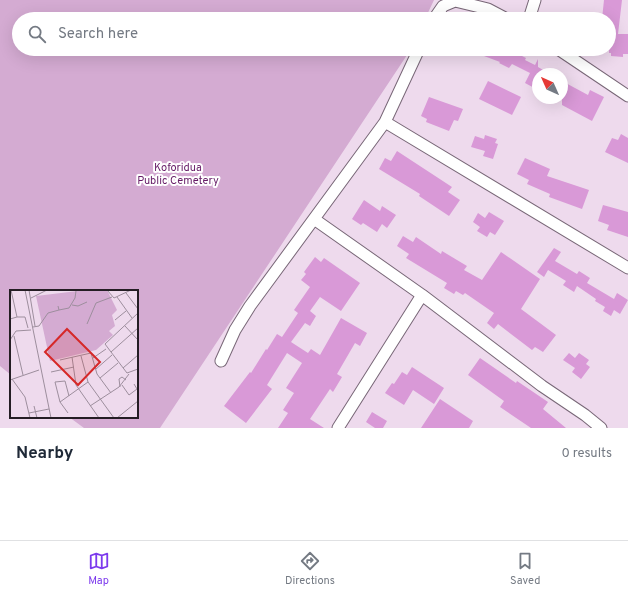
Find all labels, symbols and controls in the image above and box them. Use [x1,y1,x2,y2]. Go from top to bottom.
search box [12,12,616,56]
icon: search [26,23,48,45]
text: Search here [58,25,138,44]
north arrow [532,68,568,104]
park label: Koforidua Public Cemetery [137,161,219,188]
inset map [10,290,138,418]
text: Nearby [16,443,73,465]
text: 0 results [561,446,612,462]
tab: Map [88,550,110,588]
tab: Directions [285,550,335,588]
tab: Saved [510,550,540,588]

